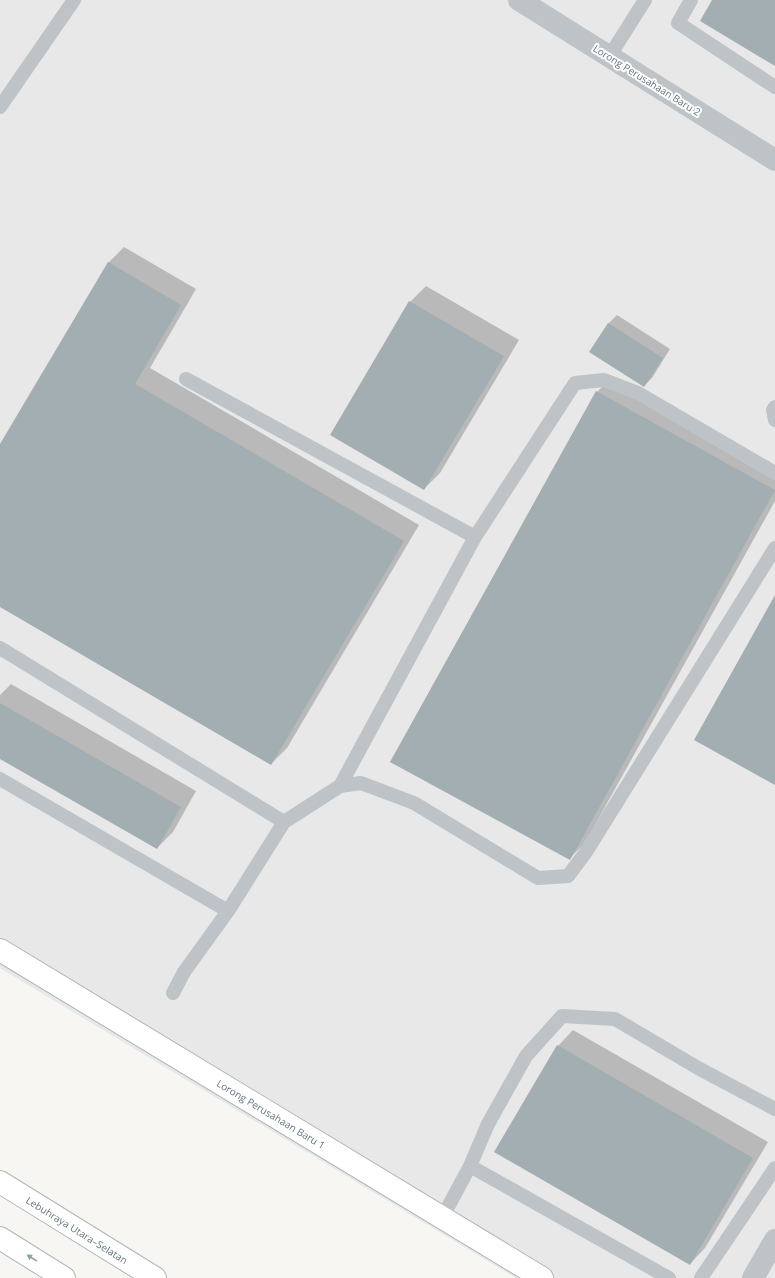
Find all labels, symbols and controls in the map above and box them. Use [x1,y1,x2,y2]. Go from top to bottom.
street label: Lorong Perusahaan Baru 2 [591,41,704,119]
street label: Lorong Perusahaan Baru 1 [214,1076,328,1152]
street label: Lebuhraya Utara–Selatan [23,1193,131,1267]
one-way arrow [27,1254,37,1262]

